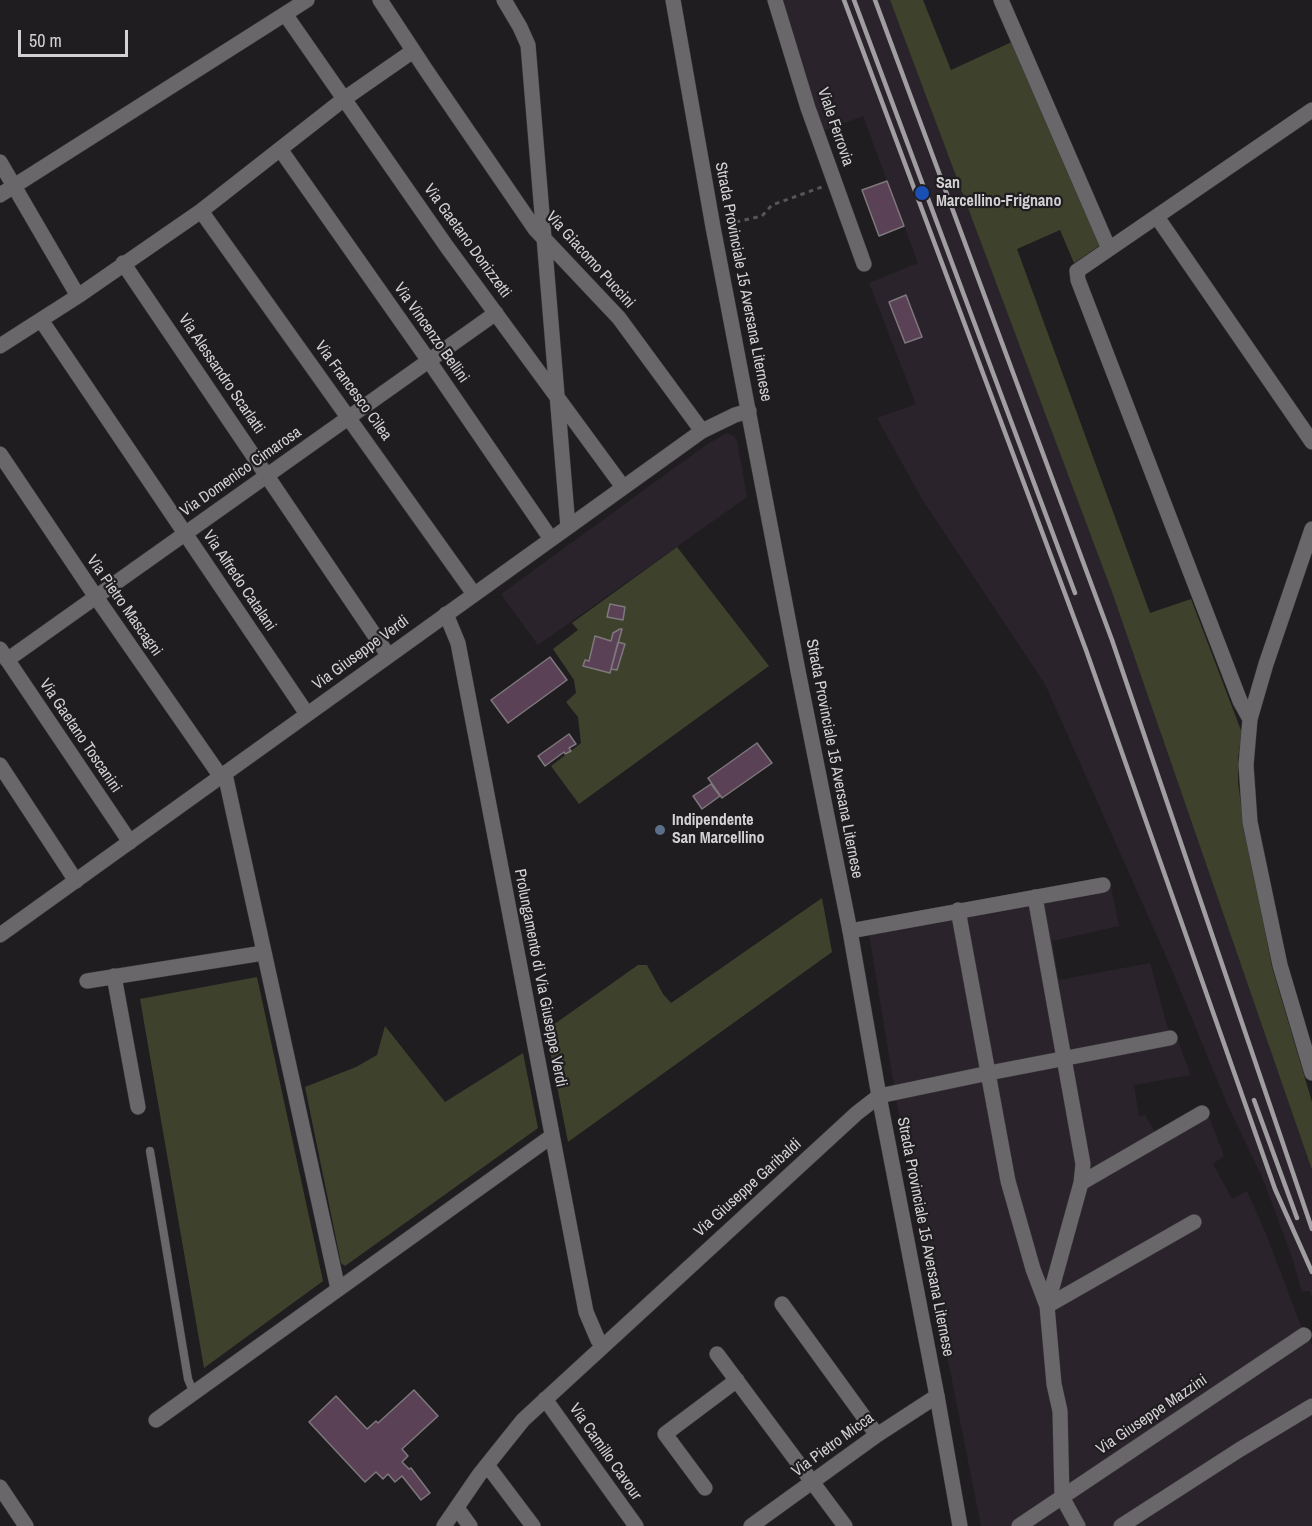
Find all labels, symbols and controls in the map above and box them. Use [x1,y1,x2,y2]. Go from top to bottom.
scale bar [21,18,130,56]
text: 50 m [29,28,62,53]
street label: Viale Ferrovia [813,85,857,169]
street label: Strada Provinciale 15 Aversana Liternese [710,161,776,403]
place label: San Marcellino-Frignano [936,174,1061,212]
street label: Via Gaetano Donizzetti [419,180,515,302]
marker: San Marcellino-Frignano [913,184,931,202]
street label: Via Giacomo Puccini [541,208,639,312]
street label: Via Vincenzo Bellini [389,279,473,387]
street label: Via Alessandro Scarlatti [174,310,268,438]
street label: Via Francesco Cilea [310,337,396,445]
street label: Via Domenico Cimarosa [177,423,305,521]
street label: Via Alfredo Catalani [198,527,280,635]
street label: Via Pietro Mascagni [82,552,166,660]
street label: Via Giuseppe Verdi [309,612,413,694]
street label: Strada Provinciale 15 Aversana Liternese [801,638,867,880]
street label: Via Gaetano Toscanini [35,675,125,797]
place label: Indipendente San Marcellino [672,811,765,849]
marker: Indipendente San Marcellino [653,823,667,837]
street label: Prolungamento di Via Giuseppe Verdi [509,867,571,1089]
street label: Strada Provinciale 15 Aversana Liternese [892,1116,958,1358]
street label: Via Giuseppe Garibaldi [690,1135,806,1241]
street label: Via Giuseppe Mazzini [1093,1371,1211,1459]
street label: Via Camillo Cavour [565,1400,645,1504]
street label: Via Pietro Micca [788,1409,878,1481]

